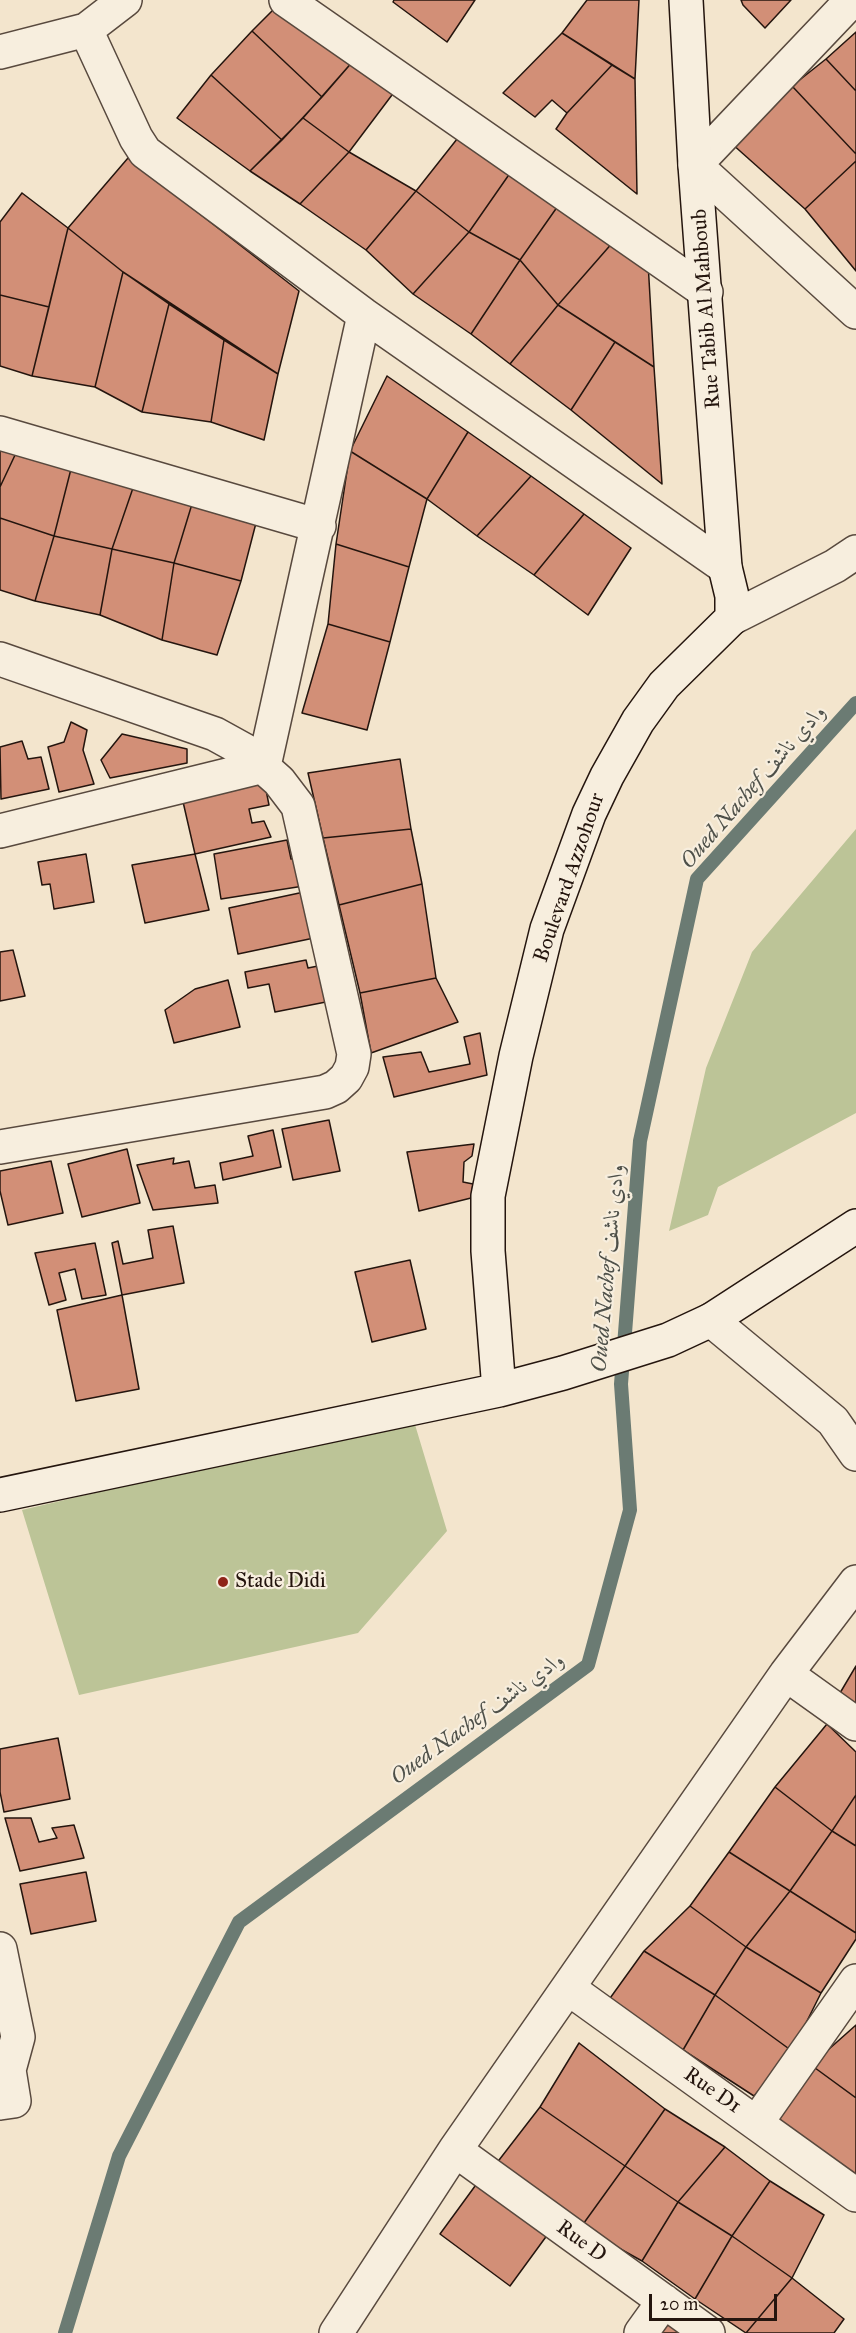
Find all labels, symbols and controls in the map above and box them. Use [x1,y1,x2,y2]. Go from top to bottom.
street label: Rue Tabib Al Mahboub [687,208,727,410]
water label: Oued Nachef وادي ناشف [676,700,832,874]
street label: Boulevard Azzohour [529,790,611,966]
water label: Oued Nachef وادي ناشف [587,1163,631,1373]
place label: Stade Didi [235,1569,326,1595]
marker: Stade Didi [216,1575,230,1589]
water label: Oued Nachef وادي ناشف [386,1647,570,1791]
street label: Rue D1 [679,2062,745,2120]
street label: Rue D [551,2215,611,2269]
scale bar [652,2282,780,2320]
text: 20 m [660,2293,698,2315]

